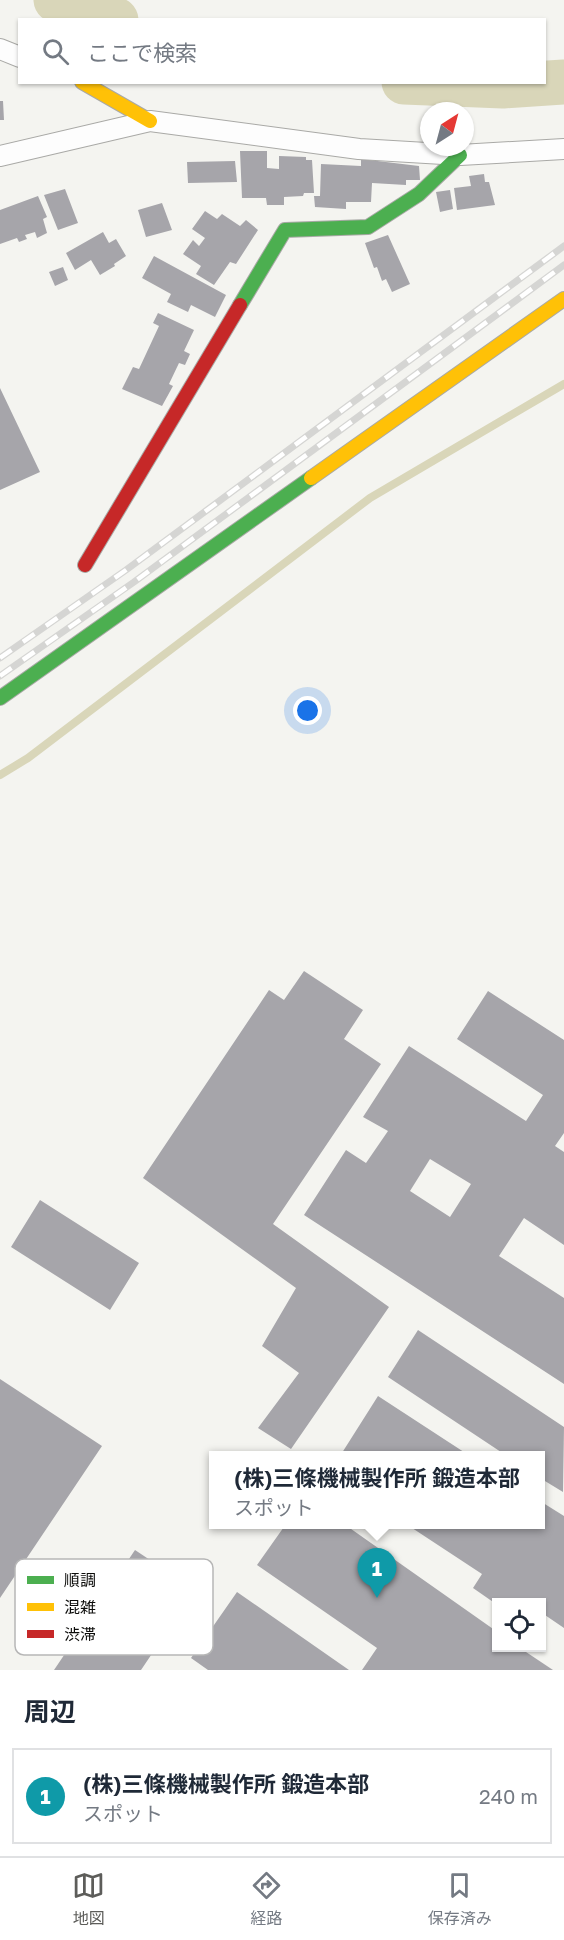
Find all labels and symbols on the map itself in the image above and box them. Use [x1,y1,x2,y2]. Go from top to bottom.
north arrow [420,102,474,156]
your location [293,696,322,725]
pin: 1 [358,1548,397,1598]
legend [15,1559,213,1655]
text: 順調 [64,1570,96,1590]
text: 混雑 [64,1597,96,1617]
text: 渋滞 [64,1624,96,1644]

